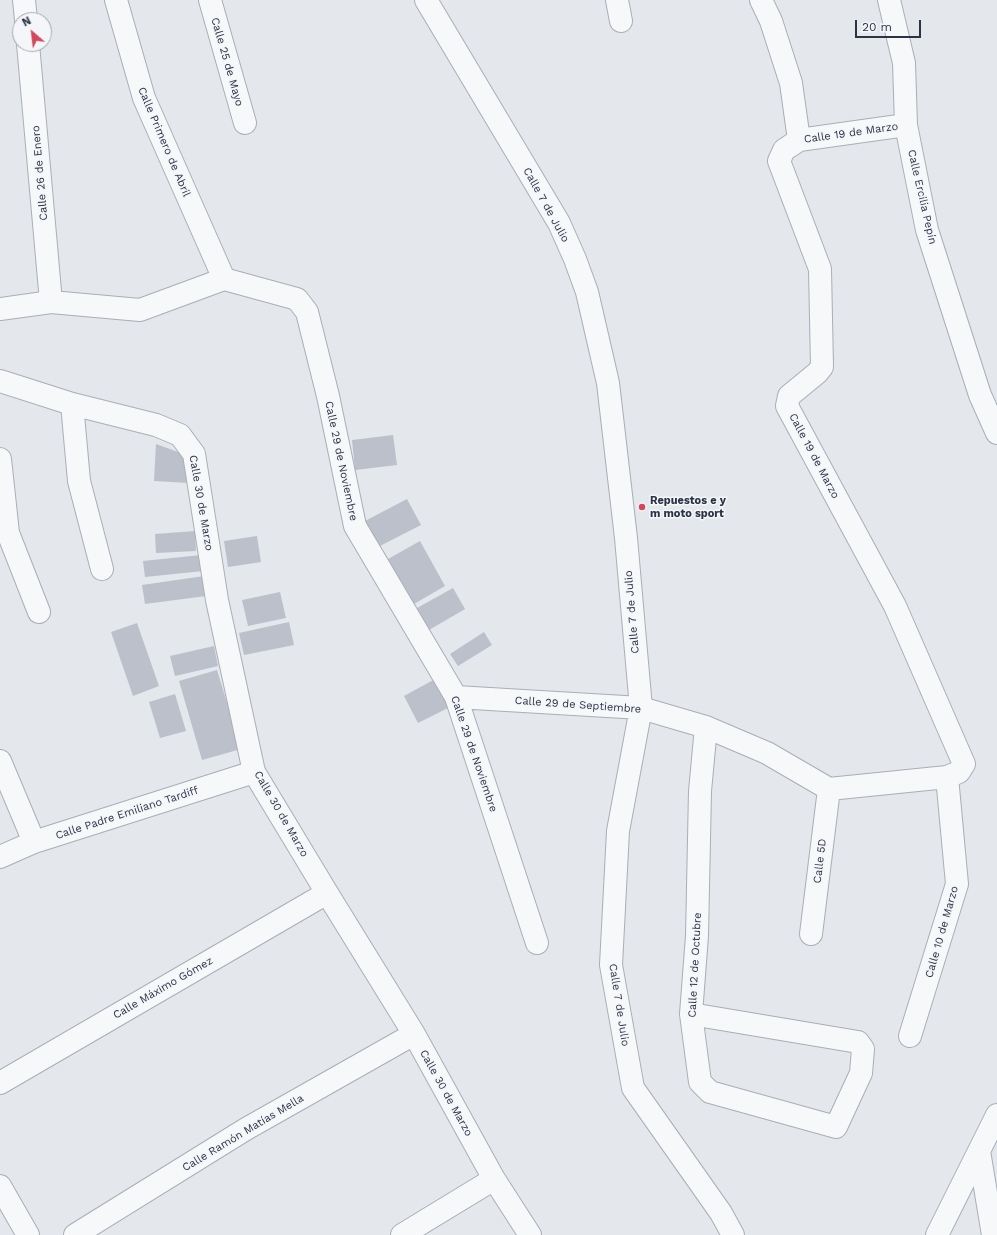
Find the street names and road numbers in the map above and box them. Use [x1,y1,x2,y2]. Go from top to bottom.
street label: Calle 25 de Mayo [208,16,246,108]
street label: Calle Primero de Abril [135,85,193,199]
street label: Calle 19 de Marzo [803,120,899,146]
street label: Calle 26 de Enero [29,125,51,221]
street label: Calle Ercilia Pepín [905,148,939,246]
street label: Calle 7 de Julio [520,165,572,245]
street label: Calle 29 de Noviembre [322,400,360,522]
street label: Calle 19 de Marzo [786,411,842,501]
street label: Calle 30 de Marzo [186,454,216,552]
street label: Calle 7 de Julio [622,570,642,654]
street label: Calle 29 de Noviembre [448,694,500,814]
street label: Calle 29 de Septiembre [514,694,642,716]
street label: Calle 30 de Marzo [251,769,311,859]
street label: Calle Padre Emiliano Tardiff [54,784,200,842]
street label: Calle 5D [811,838,829,884]
street label: Calle 10 de Marzo [923,885,961,979]
street label: Calle 12 de Octubre [686,912,704,1018]
street label: Calle Máximo Gómez [111,954,215,1022]
street label: Calle 7 de Julio [606,963,632,1047]
street label: Calle 30 de Marzo [417,1047,475,1139]
street label: Calle Ramón Matías Mella [180,1092,306,1174]

